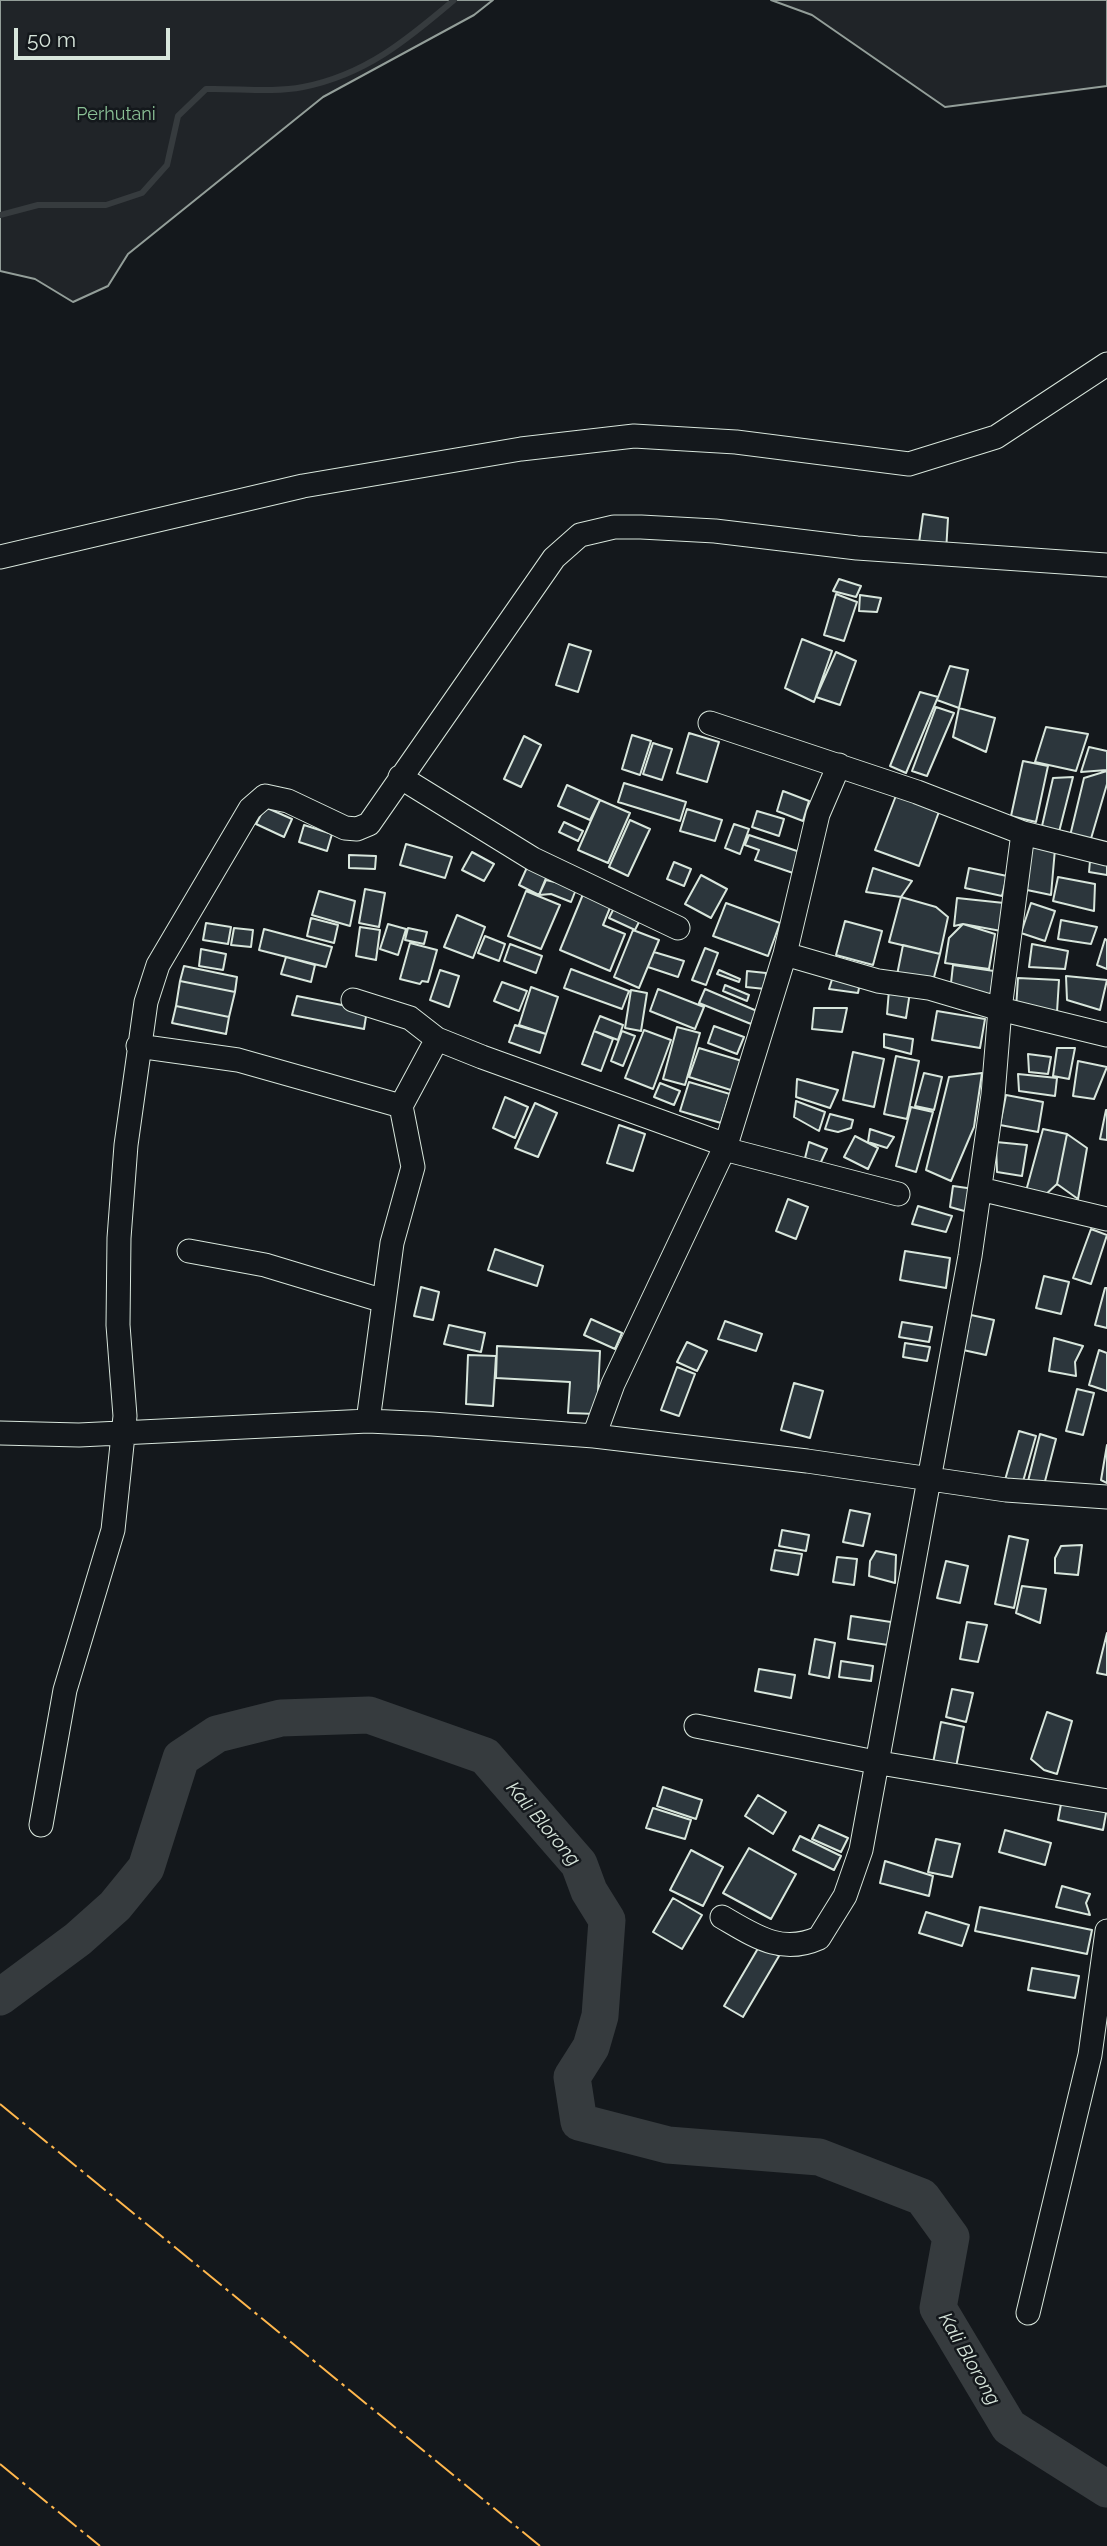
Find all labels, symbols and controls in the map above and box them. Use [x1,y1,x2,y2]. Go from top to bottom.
scale bar [18,14,173,58]
text: 50 m [27,27,76,52]
park label: Perhutani [76,104,156,126]
water label: Kali Blorong [501,1777,585,1871]
water label: Kali Blorong [933,2309,1005,2409]

